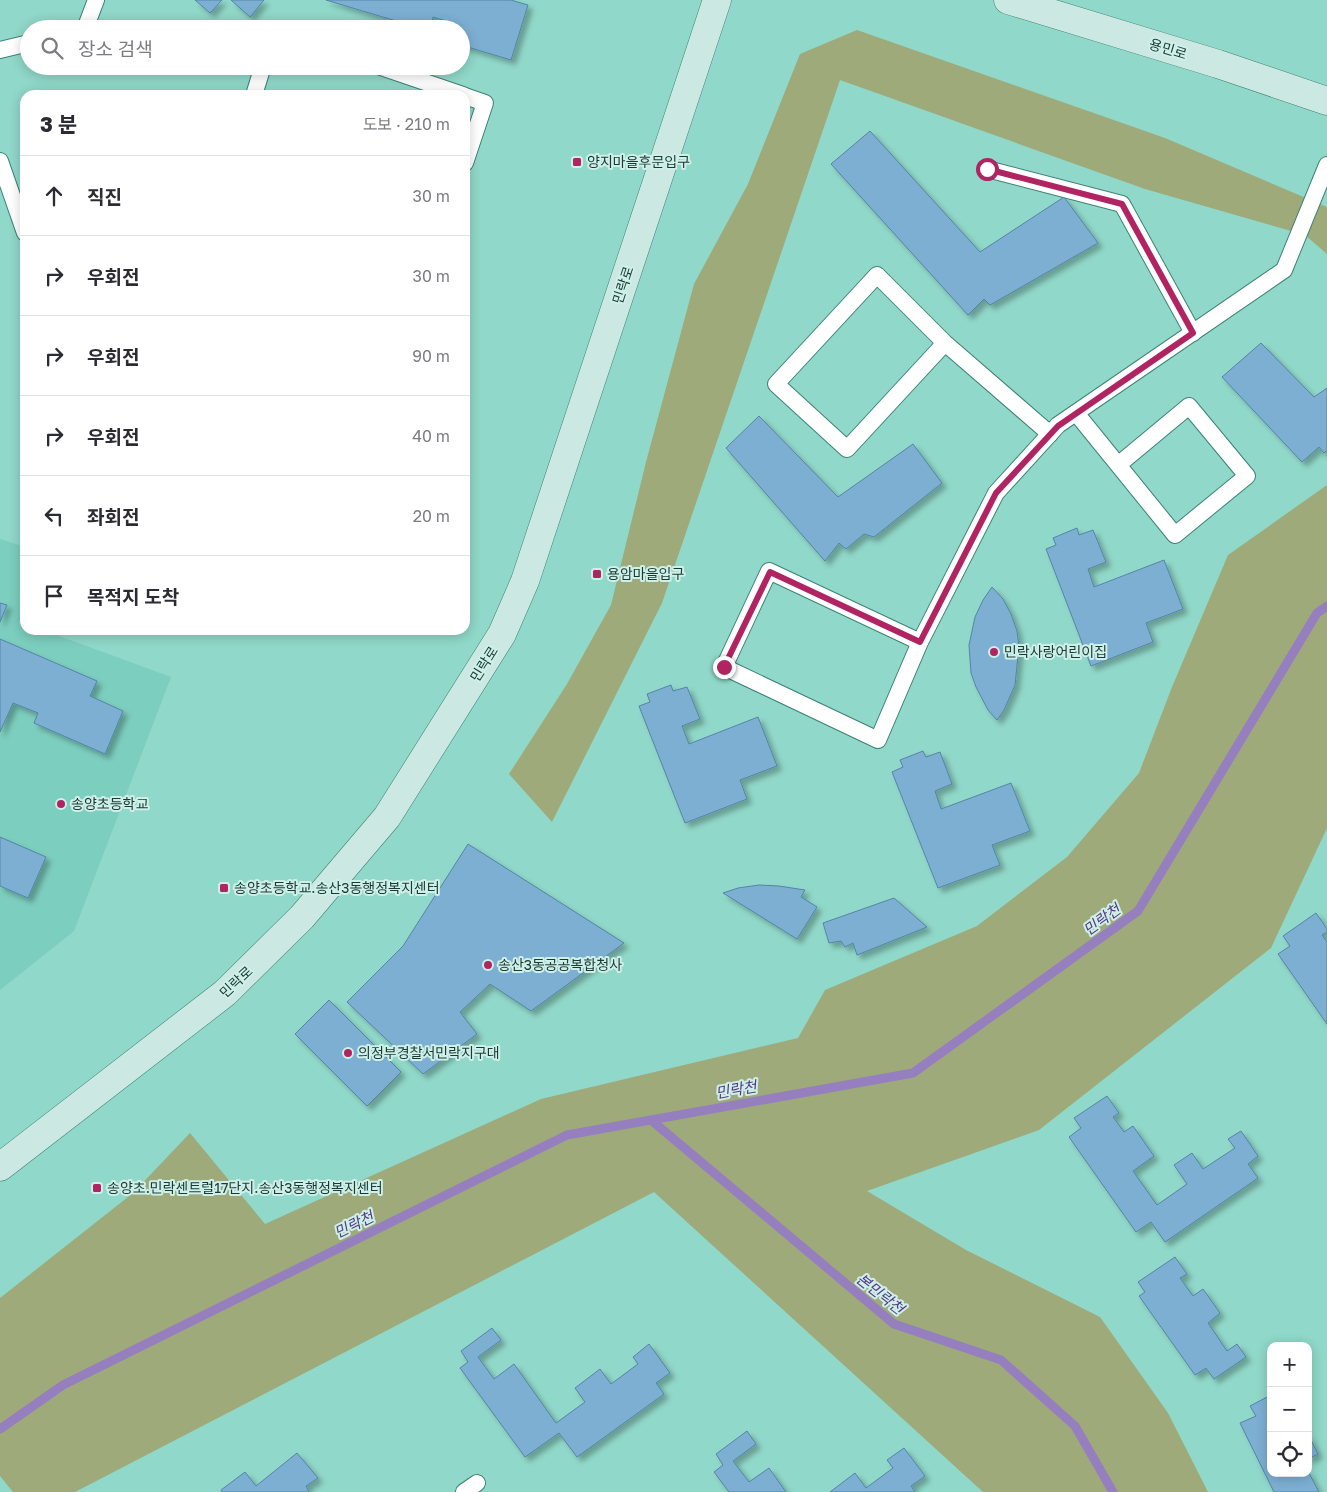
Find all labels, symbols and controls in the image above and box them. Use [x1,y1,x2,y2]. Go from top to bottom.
search box [20,20,470,75]
icon: search [38,34,66,62]
street label: 용민로 [1147,35,1189,62]
text: 장소 검색 [78,37,153,60]
text: 3 분 [40,111,77,137]
text: 도보 · 210 m [363,114,450,134]
place label: 양지마을후문입구 [587,153,690,170]
marker: 양지마을후문입구 [571,156,583,168]
route start [976,158,999,181]
icon: ahead [40,182,68,210]
text: 직진 [87,185,122,208]
text: 30 m [413,186,450,206]
icon: right [40,262,68,290]
street label: 민락로 [608,264,637,306]
text: 우회전 [87,265,139,288]
text: 30 m [413,266,450,286]
icon: right [40,342,68,370]
text: 우회전 [87,345,139,368]
text: 90 m [412,346,450,366]
icon: right [40,422,68,450]
text: 우회전 [87,425,139,448]
text: 40 m [412,426,450,446]
icon: left [40,502,68,530]
text: 좌회전 [87,505,139,528]
text: 20 m [413,506,450,526]
place label: 용암마을입구 [607,565,684,582]
marker: 용암마을입구 [591,568,603,580]
icon: arrive [40,582,68,610]
text: 목적지 도착 [87,585,179,608]
street label: 민락로 [466,643,501,685]
place label: 민락사랑어린이집 [1004,643,1107,660]
marker: 민락사랑어린이집 [988,646,1000,658]
route end [713,656,736,679]
place label: 송양초등학교 [71,795,148,812]
marker: 송양초등학교 [55,798,67,810]
place label: 송양초등학교.송산3동행정복지센터 [234,879,440,896]
marker: 송양초등학교.송산3동행정복지센터 [218,882,230,894]
water label: 민락천 [1079,898,1125,939]
place label: 송산3동공공복합청사 [498,956,622,973]
marker: 송산3동공공복합청사 [482,959,494,971]
street label: 민락로 [216,962,256,1001]
place label: 의정부경찰서민락지구대 [358,1044,500,1061]
marker: 의정부경찰서민락지구대 [342,1047,354,1059]
water label: 민락천 [714,1076,760,1101]
place label: 송양초.민락센트럴17단지.송산3동행정복지센터 [107,1179,383,1196]
marker: 송양초.민락센트럴17단지.송산3동행정복지센터 [91,1182,103,1194]
water label: 민락천 [331,1206,378,1241]
water label: 본민락천 [853,1269,910,1319]
map controls [1267,1342,1312,1477]
button: + [1267,1342,1312,1387]
button: − [1267,1387,1312,1432]
button: locate [1267,1432,1312,1477]

